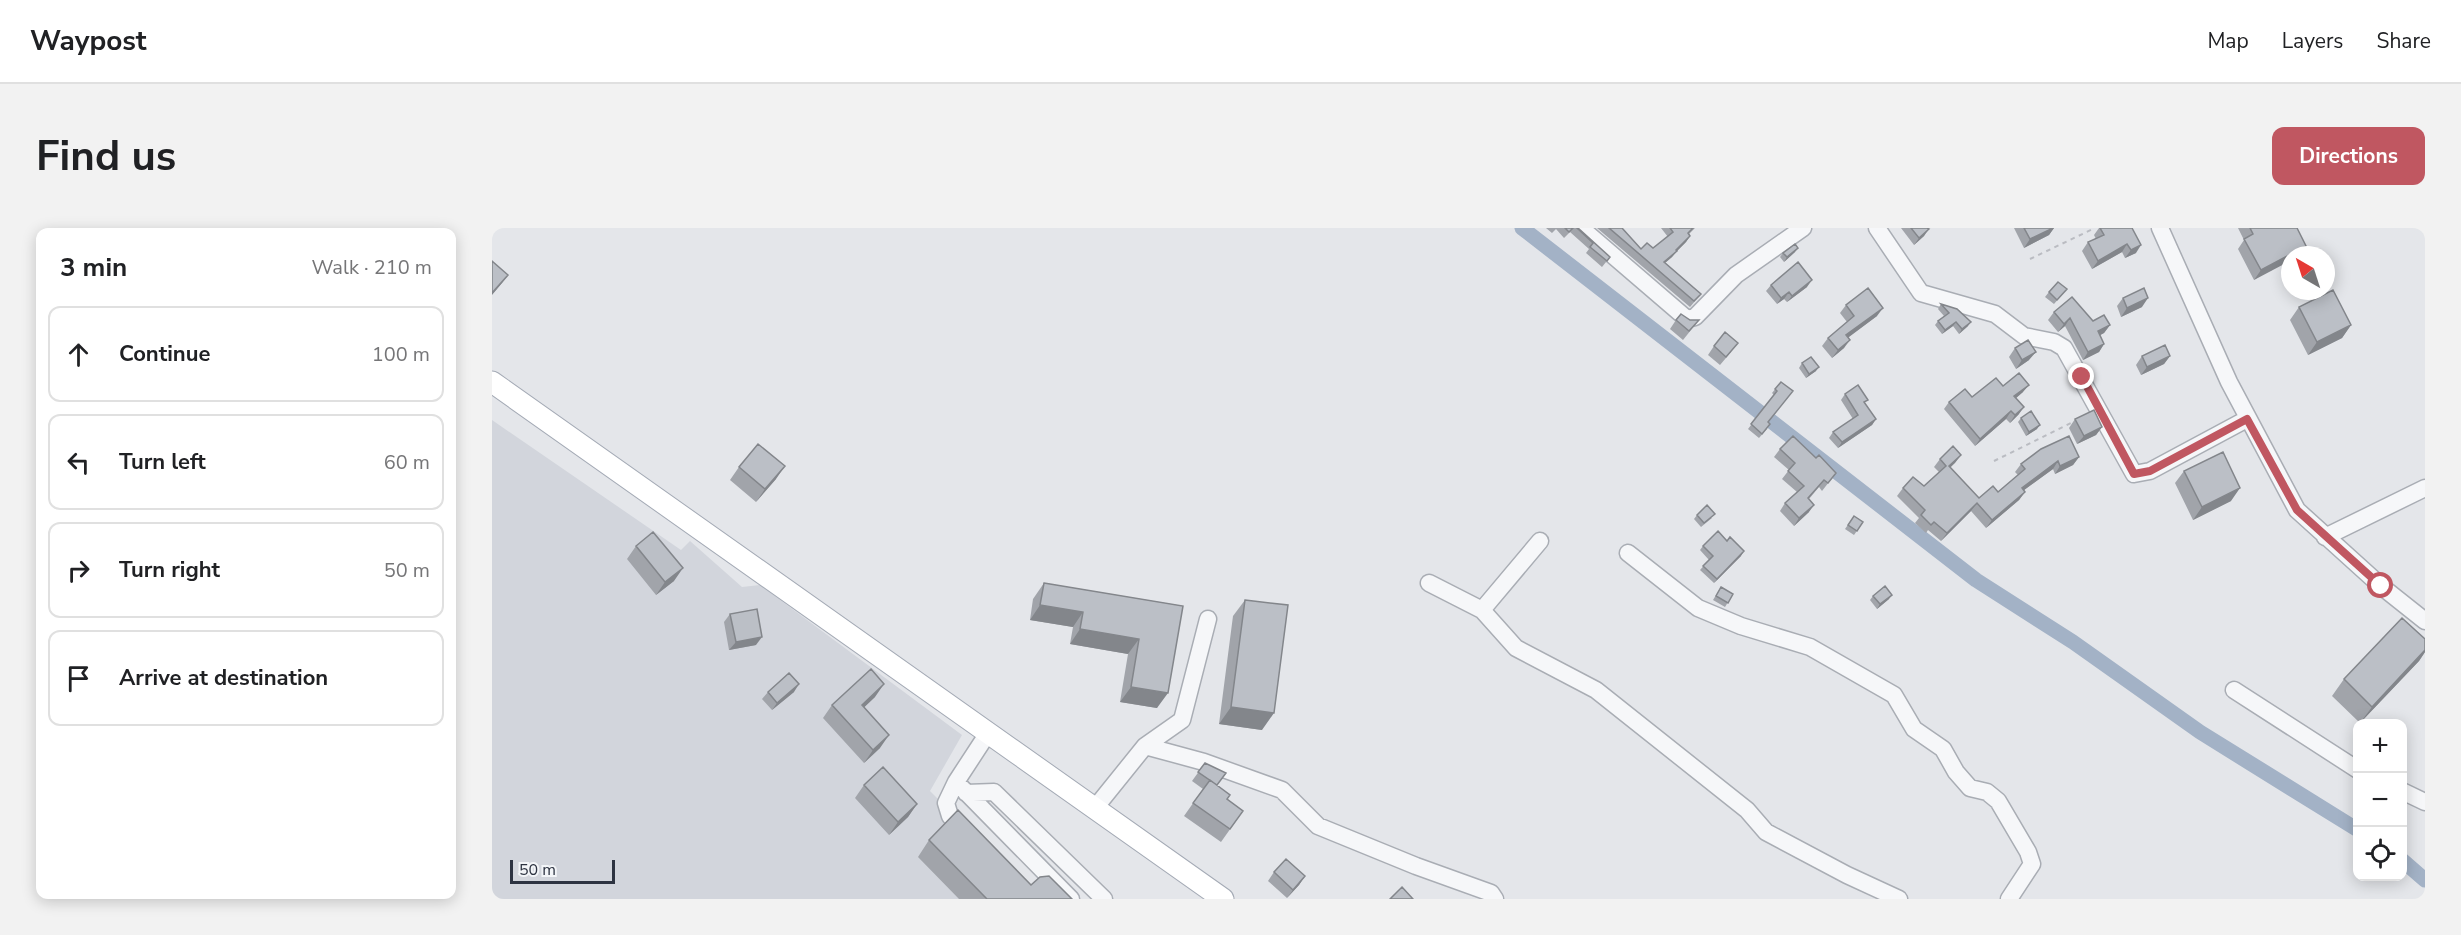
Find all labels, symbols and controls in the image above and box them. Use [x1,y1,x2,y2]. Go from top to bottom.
text: Waypost [30,22,147,60]
text: Map [2207,27,2249,55]
text: Layers [2282,27,2343,55]
text: Share [2376,27,2431,55]
button: Directions [2272,127,2425,185]
text: Find us [36,128,176,185]
north arrow [2281,246,2335,300]
text: 3 min [60,250,127,285]
text: Walk · 210 m [312,254,432,281]
icon: ahead [62,338,95,371]
text: Continue [119,339,210,369]
text: 100 m [372,341,430,368]
route end [2068,363,2094,389]
icon: left [62,446,95,479]
text: Turn left [119,447,206,477]
text: 60 m [384,449,430,476]
icon: right [62,554,95,587]
text: Turn right [119,555,220,585]
text: 50 m [384,557,430,584]
route start [2367,572,2393,598]
icon: arrive [62,662,95,695]
text: Arrive at destination [119,663,328,693]
map controls [2353,719,2407,881]
button: + [2353,719,2407,773]
button: − [2353,773,2407,827]
button: locate [2353,827,2407,881]
scale bar [510,857,615,884]
text: 50 m [519,859,556,881]

